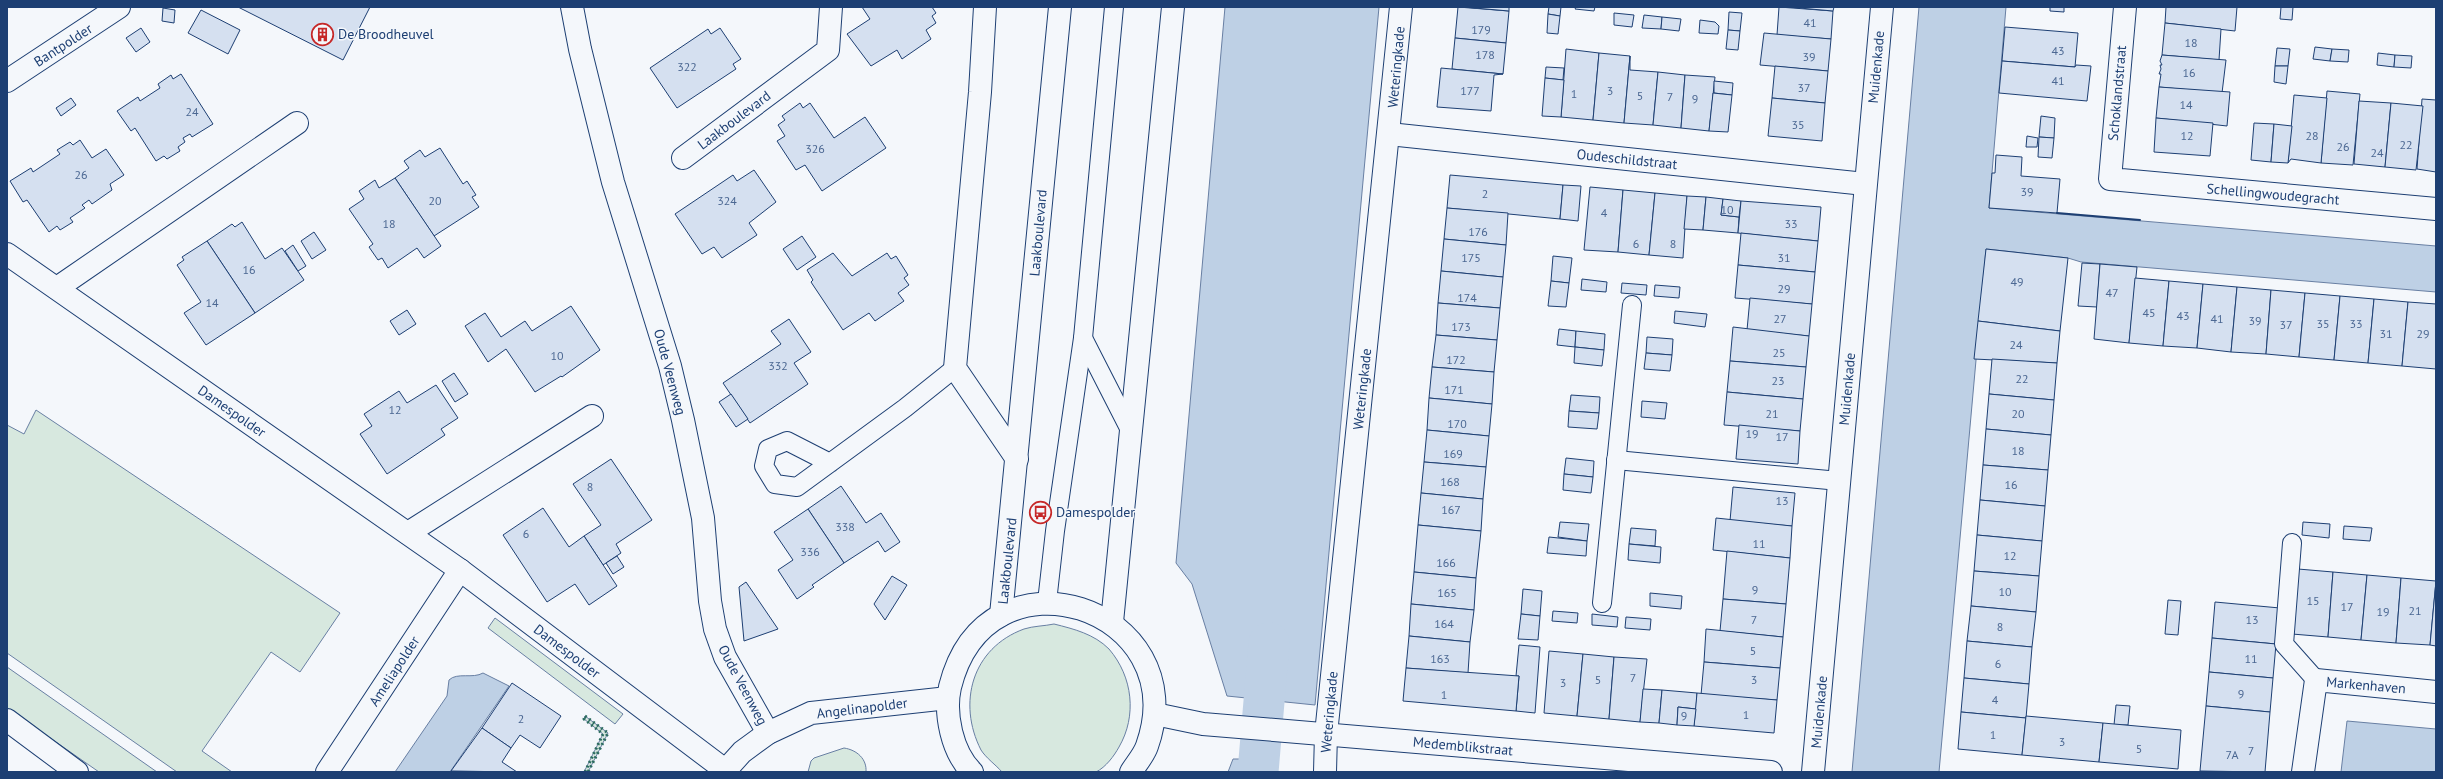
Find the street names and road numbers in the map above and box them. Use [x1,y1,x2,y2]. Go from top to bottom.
street label: Bantpolder [30,19,96,71]
street label: Weteringkade [1383,25,1409,109]
street label: Muidenkade [1864,30,1888,104]
street label: Schoklandstraat [2104,44,2130,142]
street label: Laakboulevard [694,87,774,153]
street label: Oudeschildstraat [1576,145,1678,173]
street label: Schellingwoudegracht [2206,179,2340,209]
street label: Laakboulevard [1025,189,1051,277]
street label: Oude Veenweg [650,327,690,417]
street label: Weteringkade [1349,347,1375,431]
street label: Muidenkade [1835,352,1859,426]
street label: Damespolder [194,381,270,441]
street label: Laakboulevard [993,517,1021,605]
street label: Damespolder [530,620,604,682]
street label: Ameliapolder [365,632,423,709]
street label: Oude Veenweg [714,642,772,728]
street label: Weteringkade [1316,670,1342,754]
street label: Markenhaven [2325,673,2407,697]
street label: Muidenkade [1807,675,1831,749]
street label: Angelinapolder [815,693,909,723]
street label: Medemblikstraat [1412,733,1514,759]

